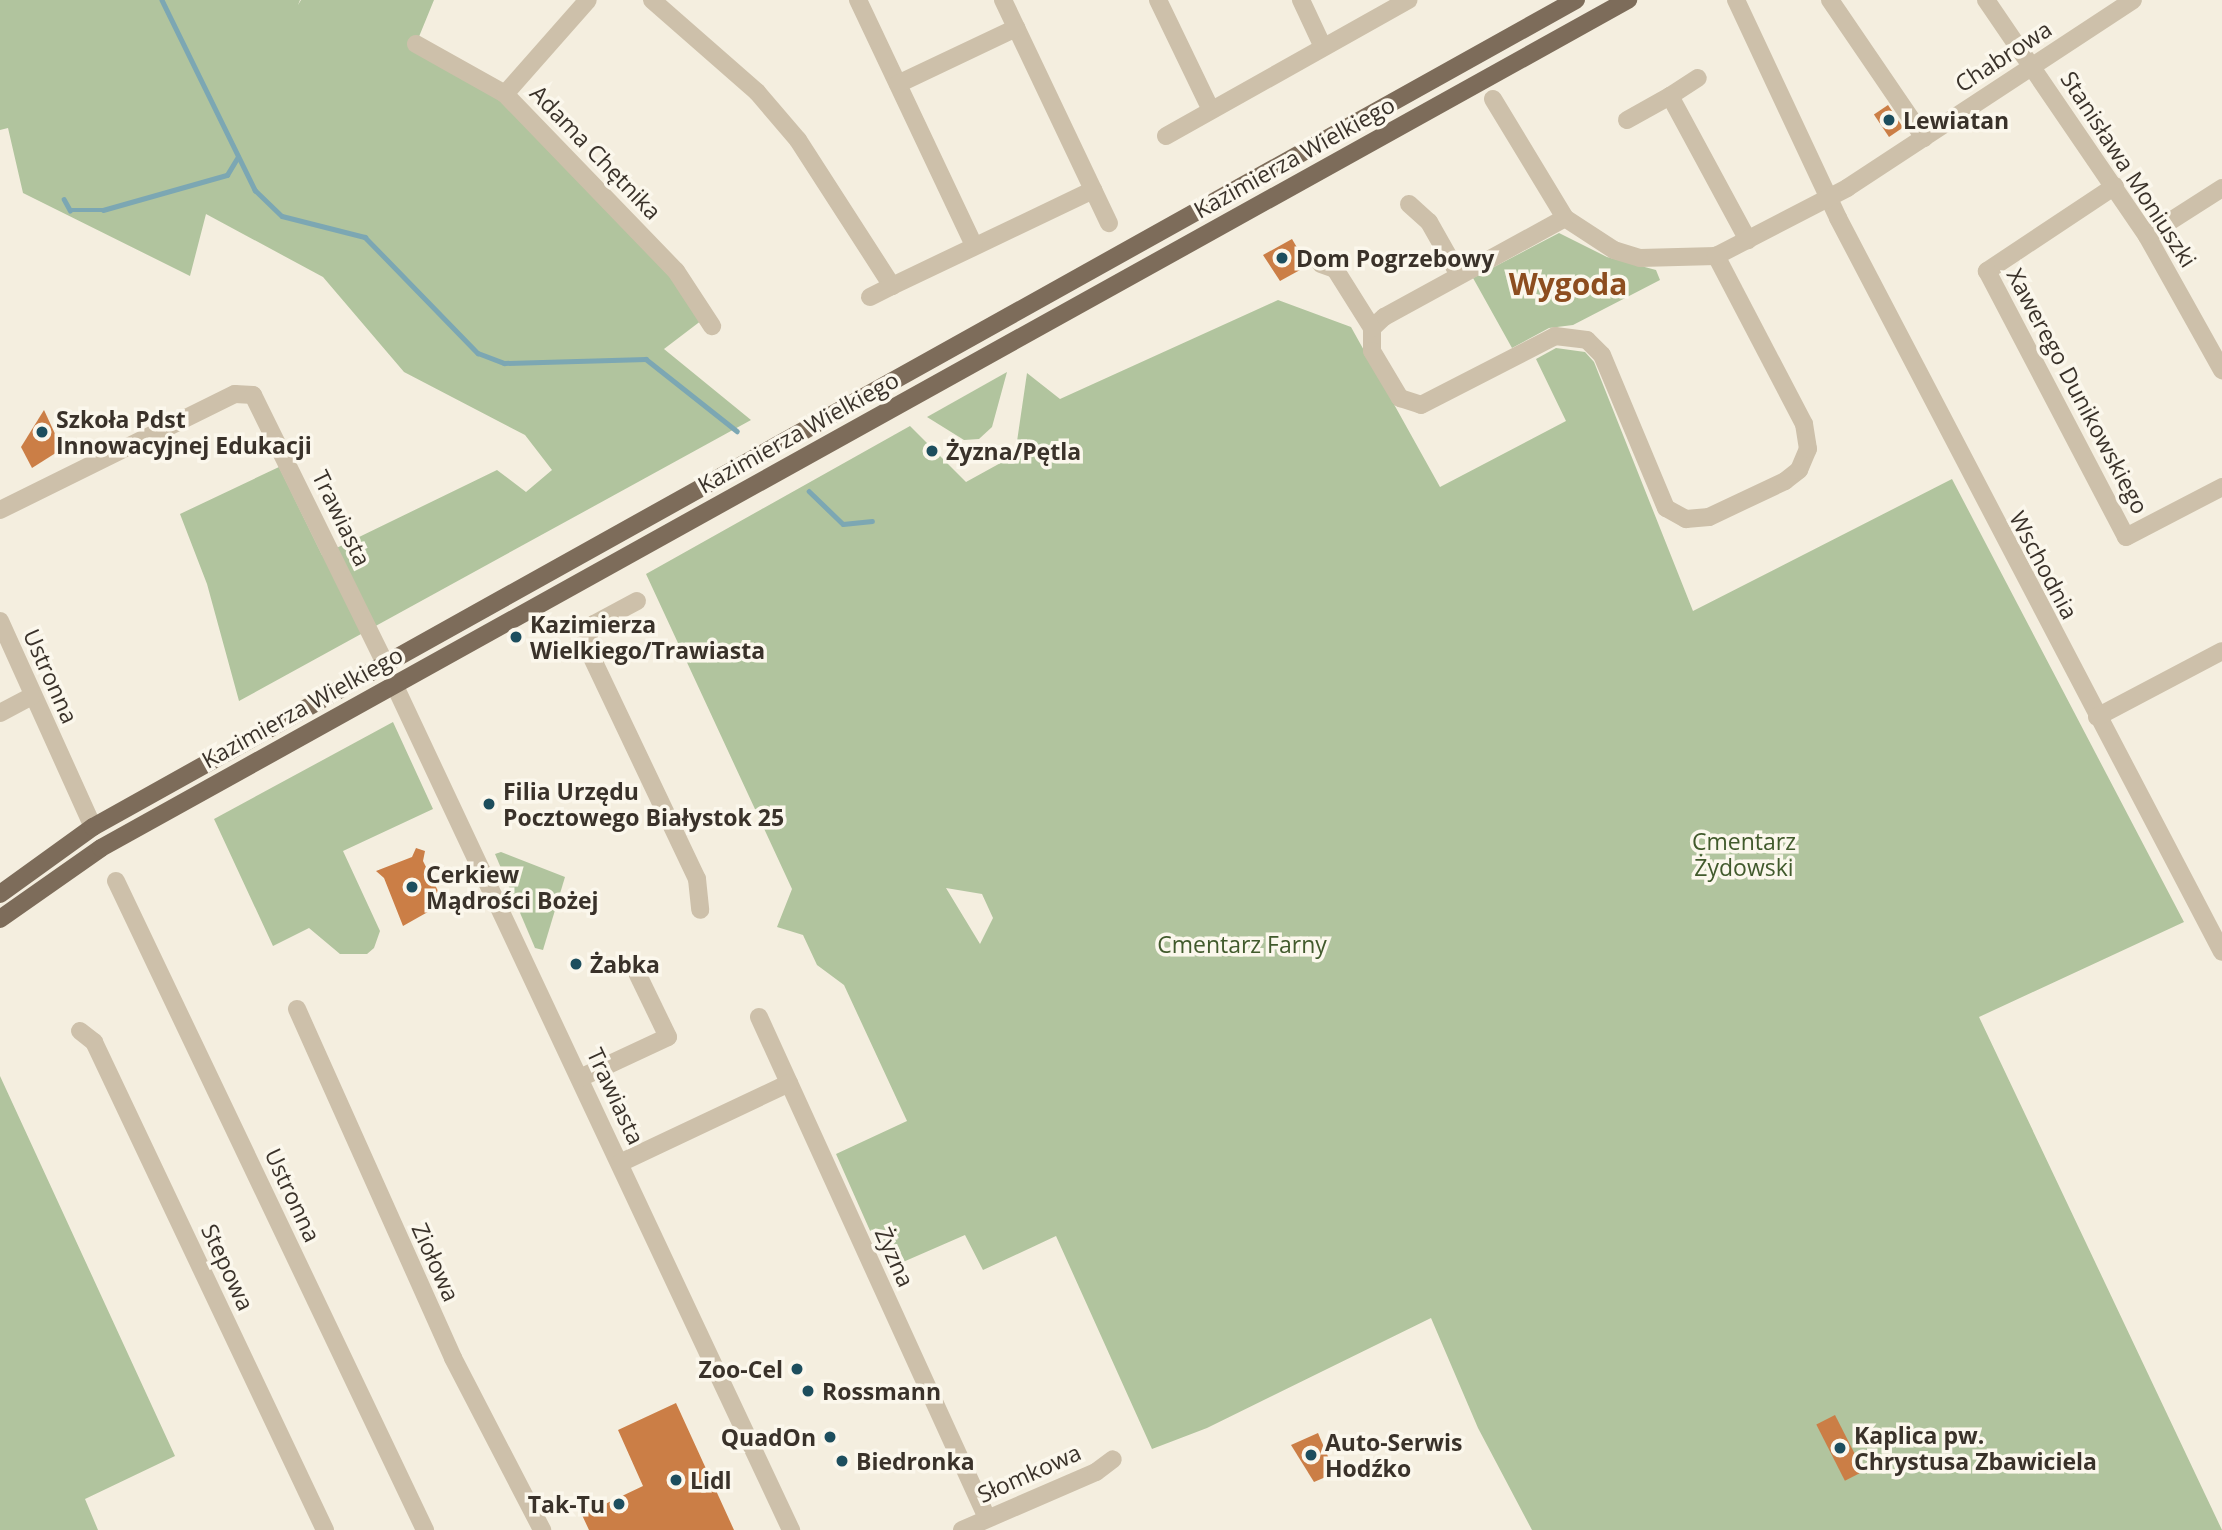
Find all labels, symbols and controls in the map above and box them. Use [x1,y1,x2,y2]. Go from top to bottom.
street label: Chabrowa [1950,15,2056,97]
street label: Stanisława Moniuszki [2055,66,2203,272]
street label: Adama Chętnika [525,79,667,225]
street label: Kazimierza Wielkiego [1189,90,1399,224]
place label: Lewiatan [1903,106,2009,134]
marker: Lewiatan [1881,112,1897,128]
place label: Dom Pogrzebowy [1296,244,1494,272]
marker: Dom Pogrzebowy [1274,250,1290,266]
street label: Xawerego Dunikowskiego [2002,264,2154,518]
district label: Wygoda [1509,266,1627,302]
street label: Kazimierza Wielkiego [693,365,903,499]
place label: Szkoła Pdst Innowacyjnej Edukacji [56,405,312,459]
marker: Szkoła Pdst Innowacyjnej Edukacji [34,424,50,440]
place label: Żyzna/Pętla [946,437,1081,465]
marker: Żyzna/Pętla [924,443,940,459]
street label: Trawiasta [307,466,377,570]
street label: Wschodnia [2004,506,2084,624]
place label: Kazimierza Wielkiego/Trawiasta [530,610,765,664]
street label: Ustronna [18,625,84,727]
marker: Kazimierza Wielkiego/Trawiasta [508,629,524,645]
street label: Kazimierza Wielkiego [197,640,407,774]
place label: Filia Urzędu Pocztowego Białystok 25 [503,777,784,831]
marker: Filia Urzędu Pocztowego Białystok 25 [481,796,497,812]
park label: Cmentarz Żydowski [1692,827,1796,881]
place label: Cerkiew Mądrości Bożej [426,860,599,914]
marker: Cerkiew Mądrości Bożej [404,879,420,895]
park label: Cmentarz Farny [1157,930,1327,958]
place label: Żabka [590,950,660,978]
marker: Żabka [568,956,584,972]
street label: Trawiasta [582,1043,650,1149]
street label: Ustronna [259,1144,327,1246]
street label: Ziołowa [407,1218,465,1306]
street label: Stepowa [196,1219,260,1315]
street label: Żyzna [870,1223,920,1291]
place label: Zoo-Cel [699,1355,783,1383]
marker: Zoo-Cel [789,1361,805,1377]
place label: Rossmann [822,1377,941,1405]
marker: Rossmann [800,1383,816,1399]
place label: Kaplica pw. Chrystusa Zbawiciela [1854,1421,2097,1475]
place label: QuadOn [721,1423,816,1451]
place label: Auto-Serwis Hodźko [1325,1428,1462,1482]
marker: QuadOn [822,1429,838,1445]
street label: Słomkowa [973,1438,1085,1508]
marker: Kaplica pw. Chrystusa Zbawiciela [1832,1440,1848,1456]
place label: Biedronka [856,1447,975,1475]
marker: Auto-Serwis Hodźko [1303,1447,1319,1463]
marker: Biedronka [834,1453,850,1469]
place label: Lidl [690,1466,732,1494]
marker: Lidl [668,1472,684,1488]
place label: Tak-Tu [528,1490,605,1518]
marker: Tak-Tu [611,1496,627,1512]

